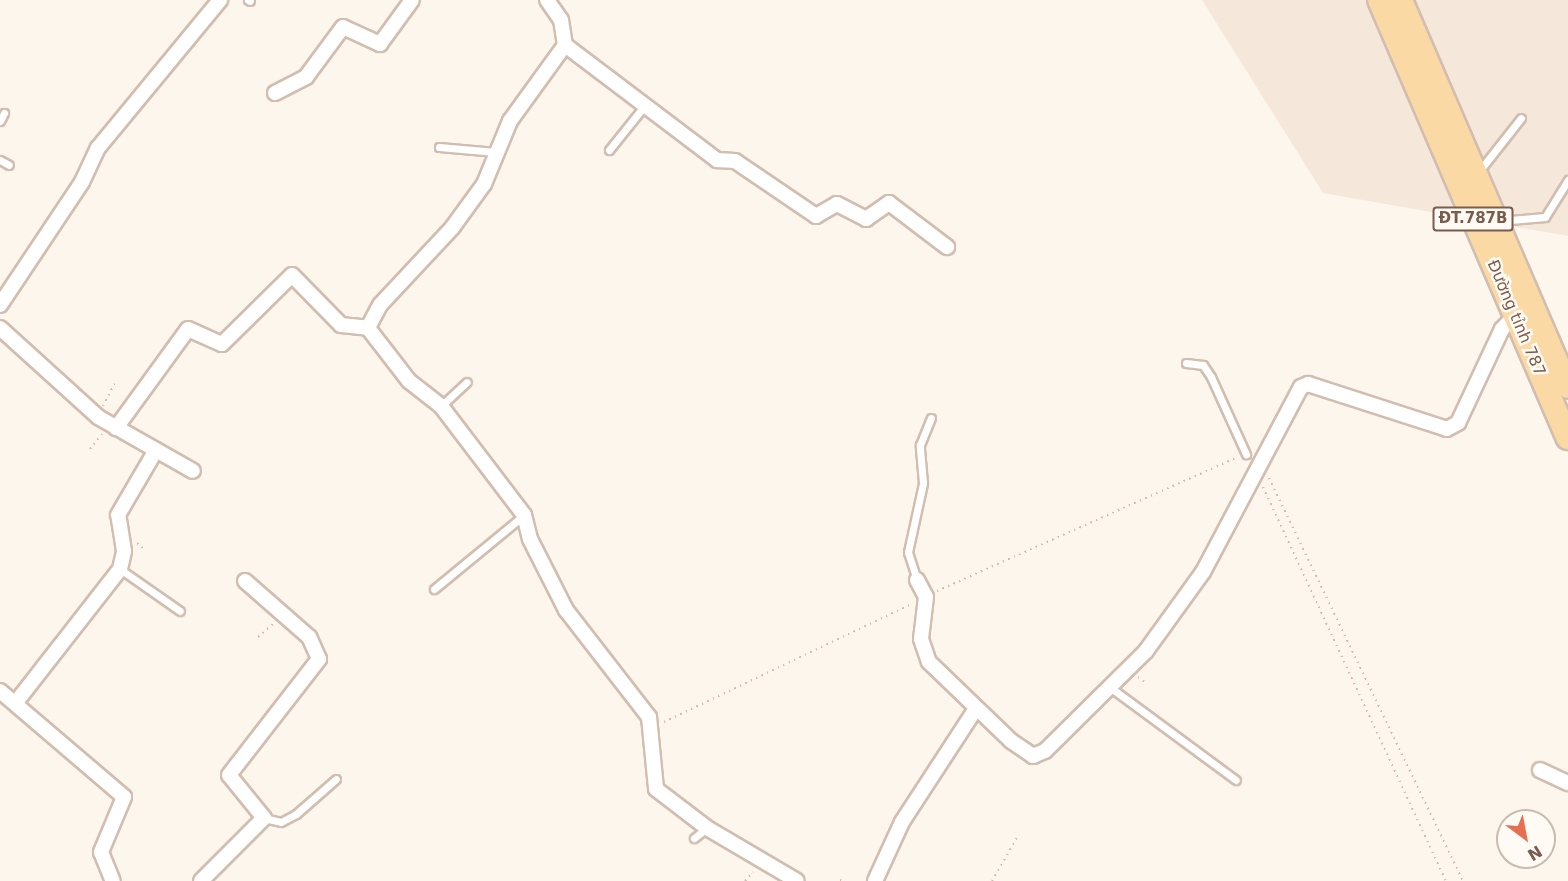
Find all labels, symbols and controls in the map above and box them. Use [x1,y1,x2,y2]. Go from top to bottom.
road number: ĐT.787B [1432,207,1514,231]
street label: Đường tỉnh 787 [1483,257,1549,379]
north arrow [1496,809,1556,869]
text: N [1524,841,1545,865]

